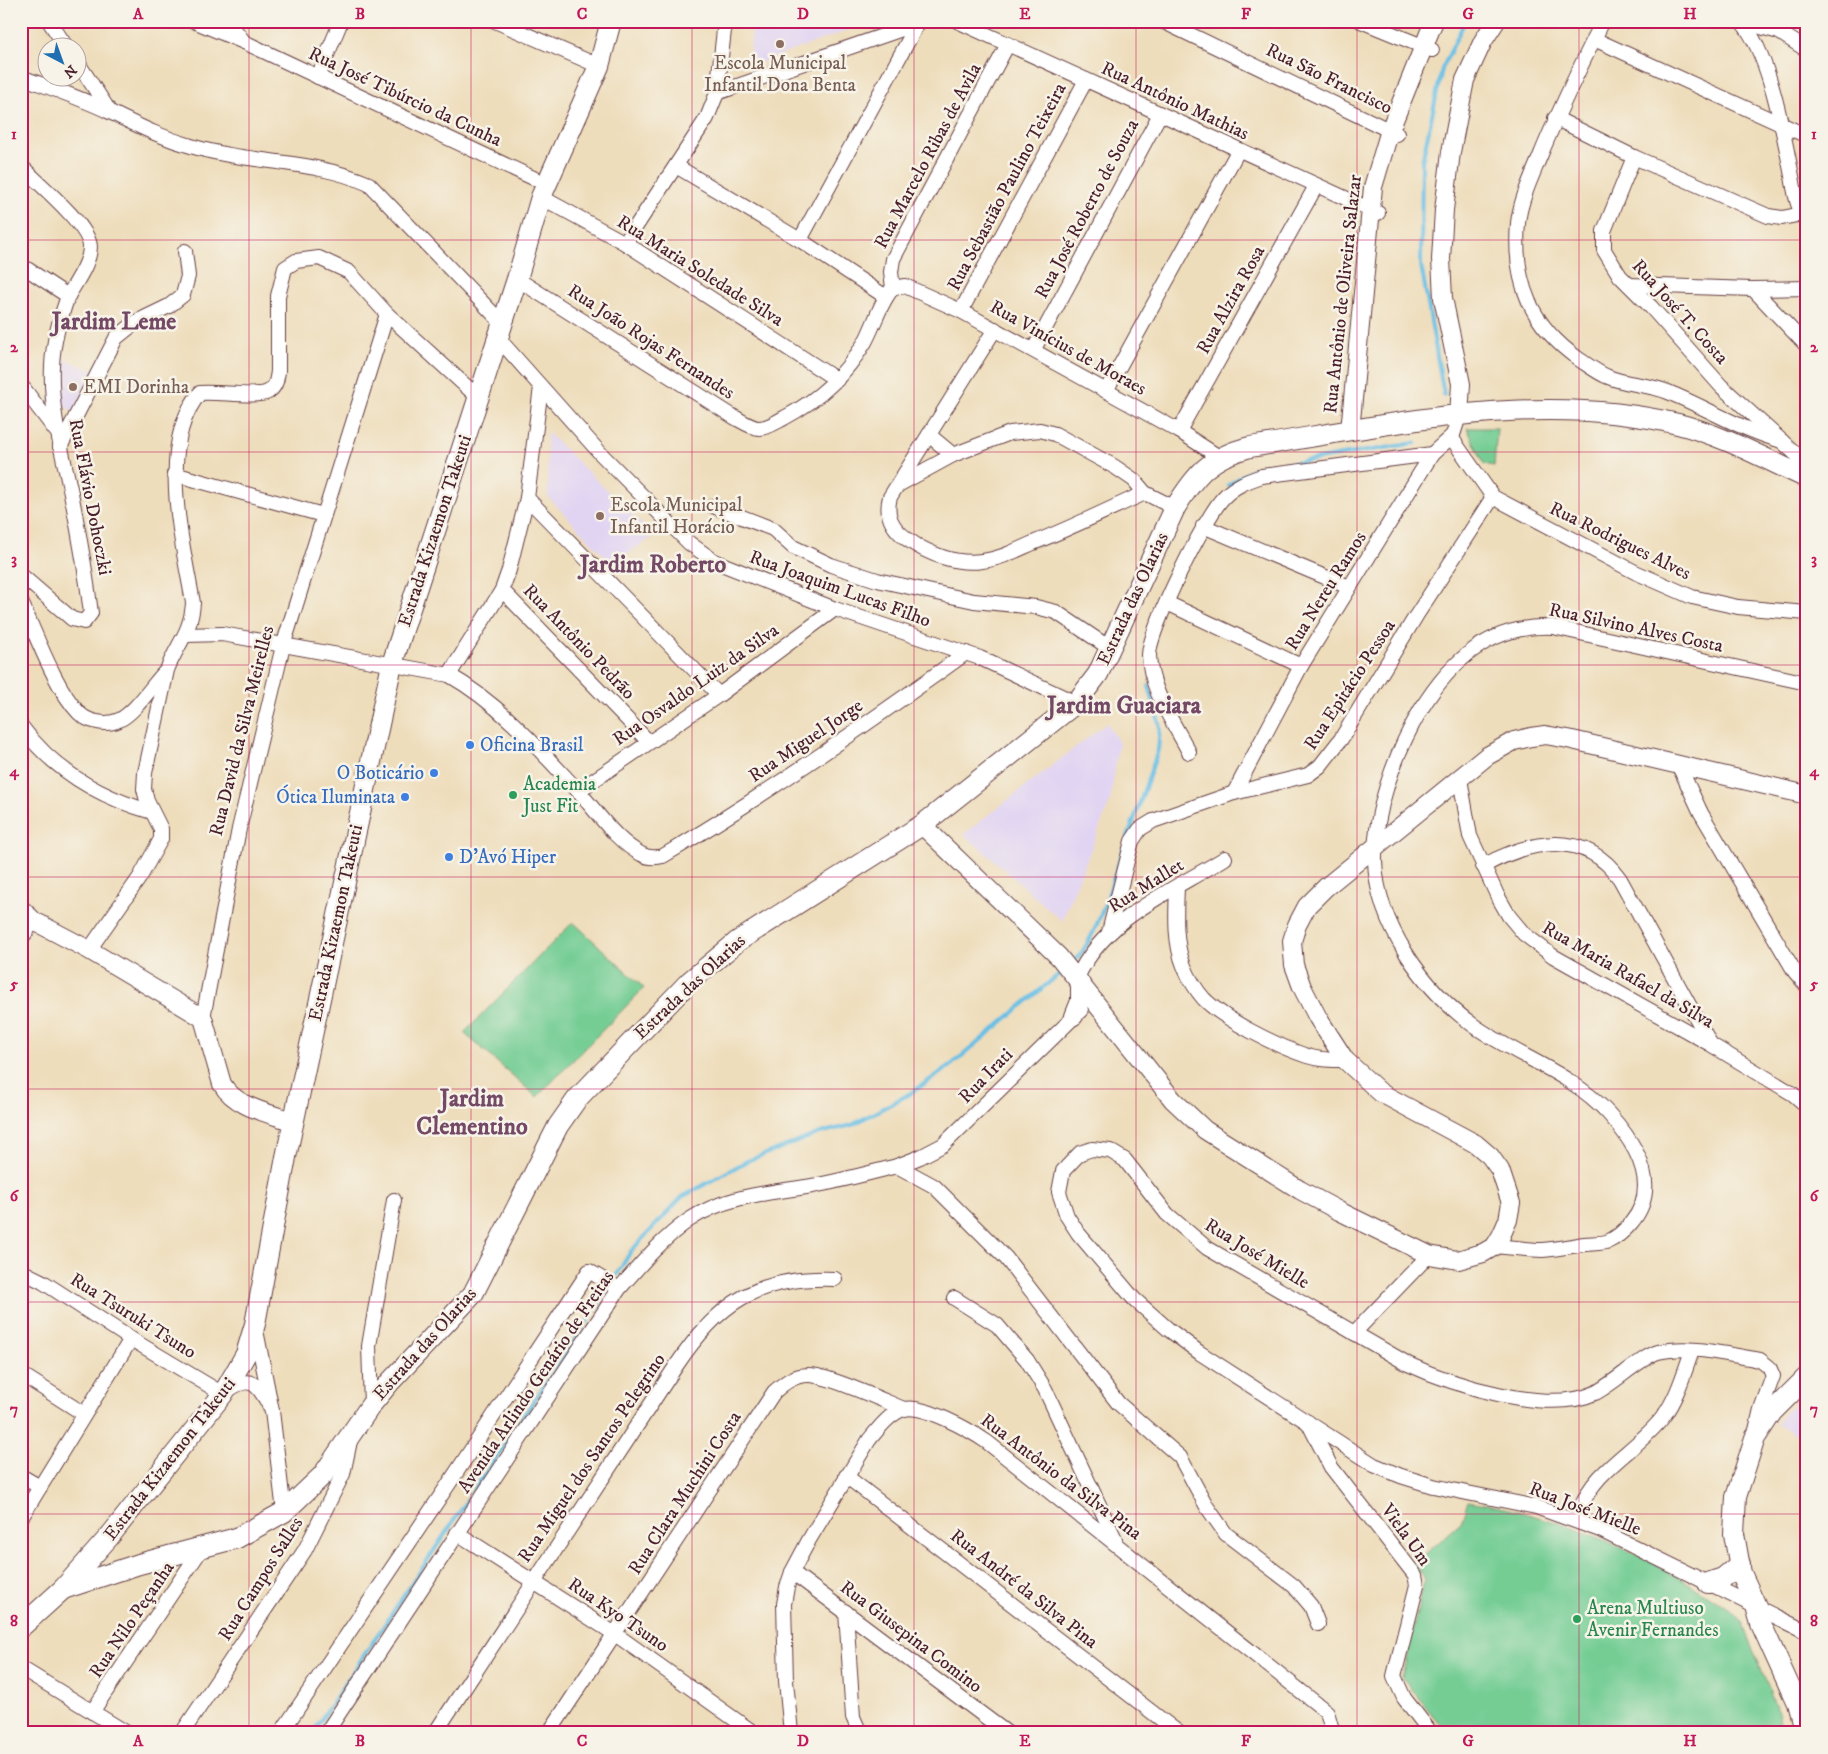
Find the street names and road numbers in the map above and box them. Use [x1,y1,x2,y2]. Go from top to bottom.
street label: Rua São Francisco [1262,38,1396,120]
street label: Rua José Tibúrcio da Cunha [305,42,505,152]
street label: Rua Antônio Mathias [1098,57,1252,145]
street label: Rua Marcelo Ribas de Avila [869,59,987,253]
street label: Rua Sebastião Paulino Teixeira [942,79,1072,295]
street label: Rua José Roberto de Souza [1030,115,1144,303]
street label: Rua Antônio de Oliveira Salazar [1319,173,1367,415]
street label: Rua Maria Soledade Silva [612,210,788,332]
street label: Rua Alzira Rosa [1192,242,1270,358]
street label: Rua José T. Costa [1627,255,1733,369]
street label: Rua João Rojas Fernandes [563,279,739,405]
street label: Rua Vinícius de Moraes [986,295,1150,401]
street label: Rua Flávio Dohoczki [64,417,116,577]
street label: Estrada Kizaemon Takeuti [393,432,477,630]
street label: Rua Rodrigues Alves [1546,497,1694,585]
street label: Rua Nereu Ramos [1280,527,1372,655]
street label: Estrada das Olarias [1092,529,1174,669]
street label: Rua Joaquim Lucas Filho [746,545,934,633]
street label: Rua Antônio Pedrão [518,579,640,705]
street label: Rua Silvino Alves Costa [1547,598,1725,658]
street label: Rua Epitácio Pessoa [1299,615,1401,755]
street label: Rua Osvaldo Luiz da Silva [609,619,783,751]
street label: Rua David da Silva Meirelles [205,623,279,839]
street label: Rua Miguel Jorge [744,694,868,788]
street label: Estrada Kizaemon Takeuti [304,822,368,1023]
street label: Rua Mallet [1104,854,1188,918]
street label: Rua Maria Rafael da Silva [1538,916,1718,1034]
street label: Estrada das Olarias [629,929,751,1045]
street label: Rua Irati [954,1044,1018,1108]
street label: Rua José Mielle [1200,1214,1314,1294]
street label: Avenida Arlindo Genário de Freitas [453,1266,619,1498]
street label: Rua Tsuruki Tsuno [66,1268,200,1364]
street label: Estrada das Olarias [368,1283,482,1405]
street label: Rua Miguel dos Santos Pelegrino [513,1349,671,1567]
street label: Estrada Kizaemon Takeuti [99,1373,241,1545]
street label: Rua Clara Muchini Costa [624,1407,746,1579]
street label: Rua Antônio da Silva Pina [976,1409,1146,1545]
street label: Rua José Mielle [1526,1477,1644,1541]
street label: Viela Um [1375,1499,1436,1571]
street label: Rua Campos Salles [214,1513,308,1645]
street label: Rua André da Silva Pina [946,1524,1102,1654]
street label: Rua Nilo Peçanha [85,1557,179,1683]
street label: Rua Kyo Tsuno [563,1573,673,1657]
street label: Rua Giusepina Comino [835,1576,987,1698]

